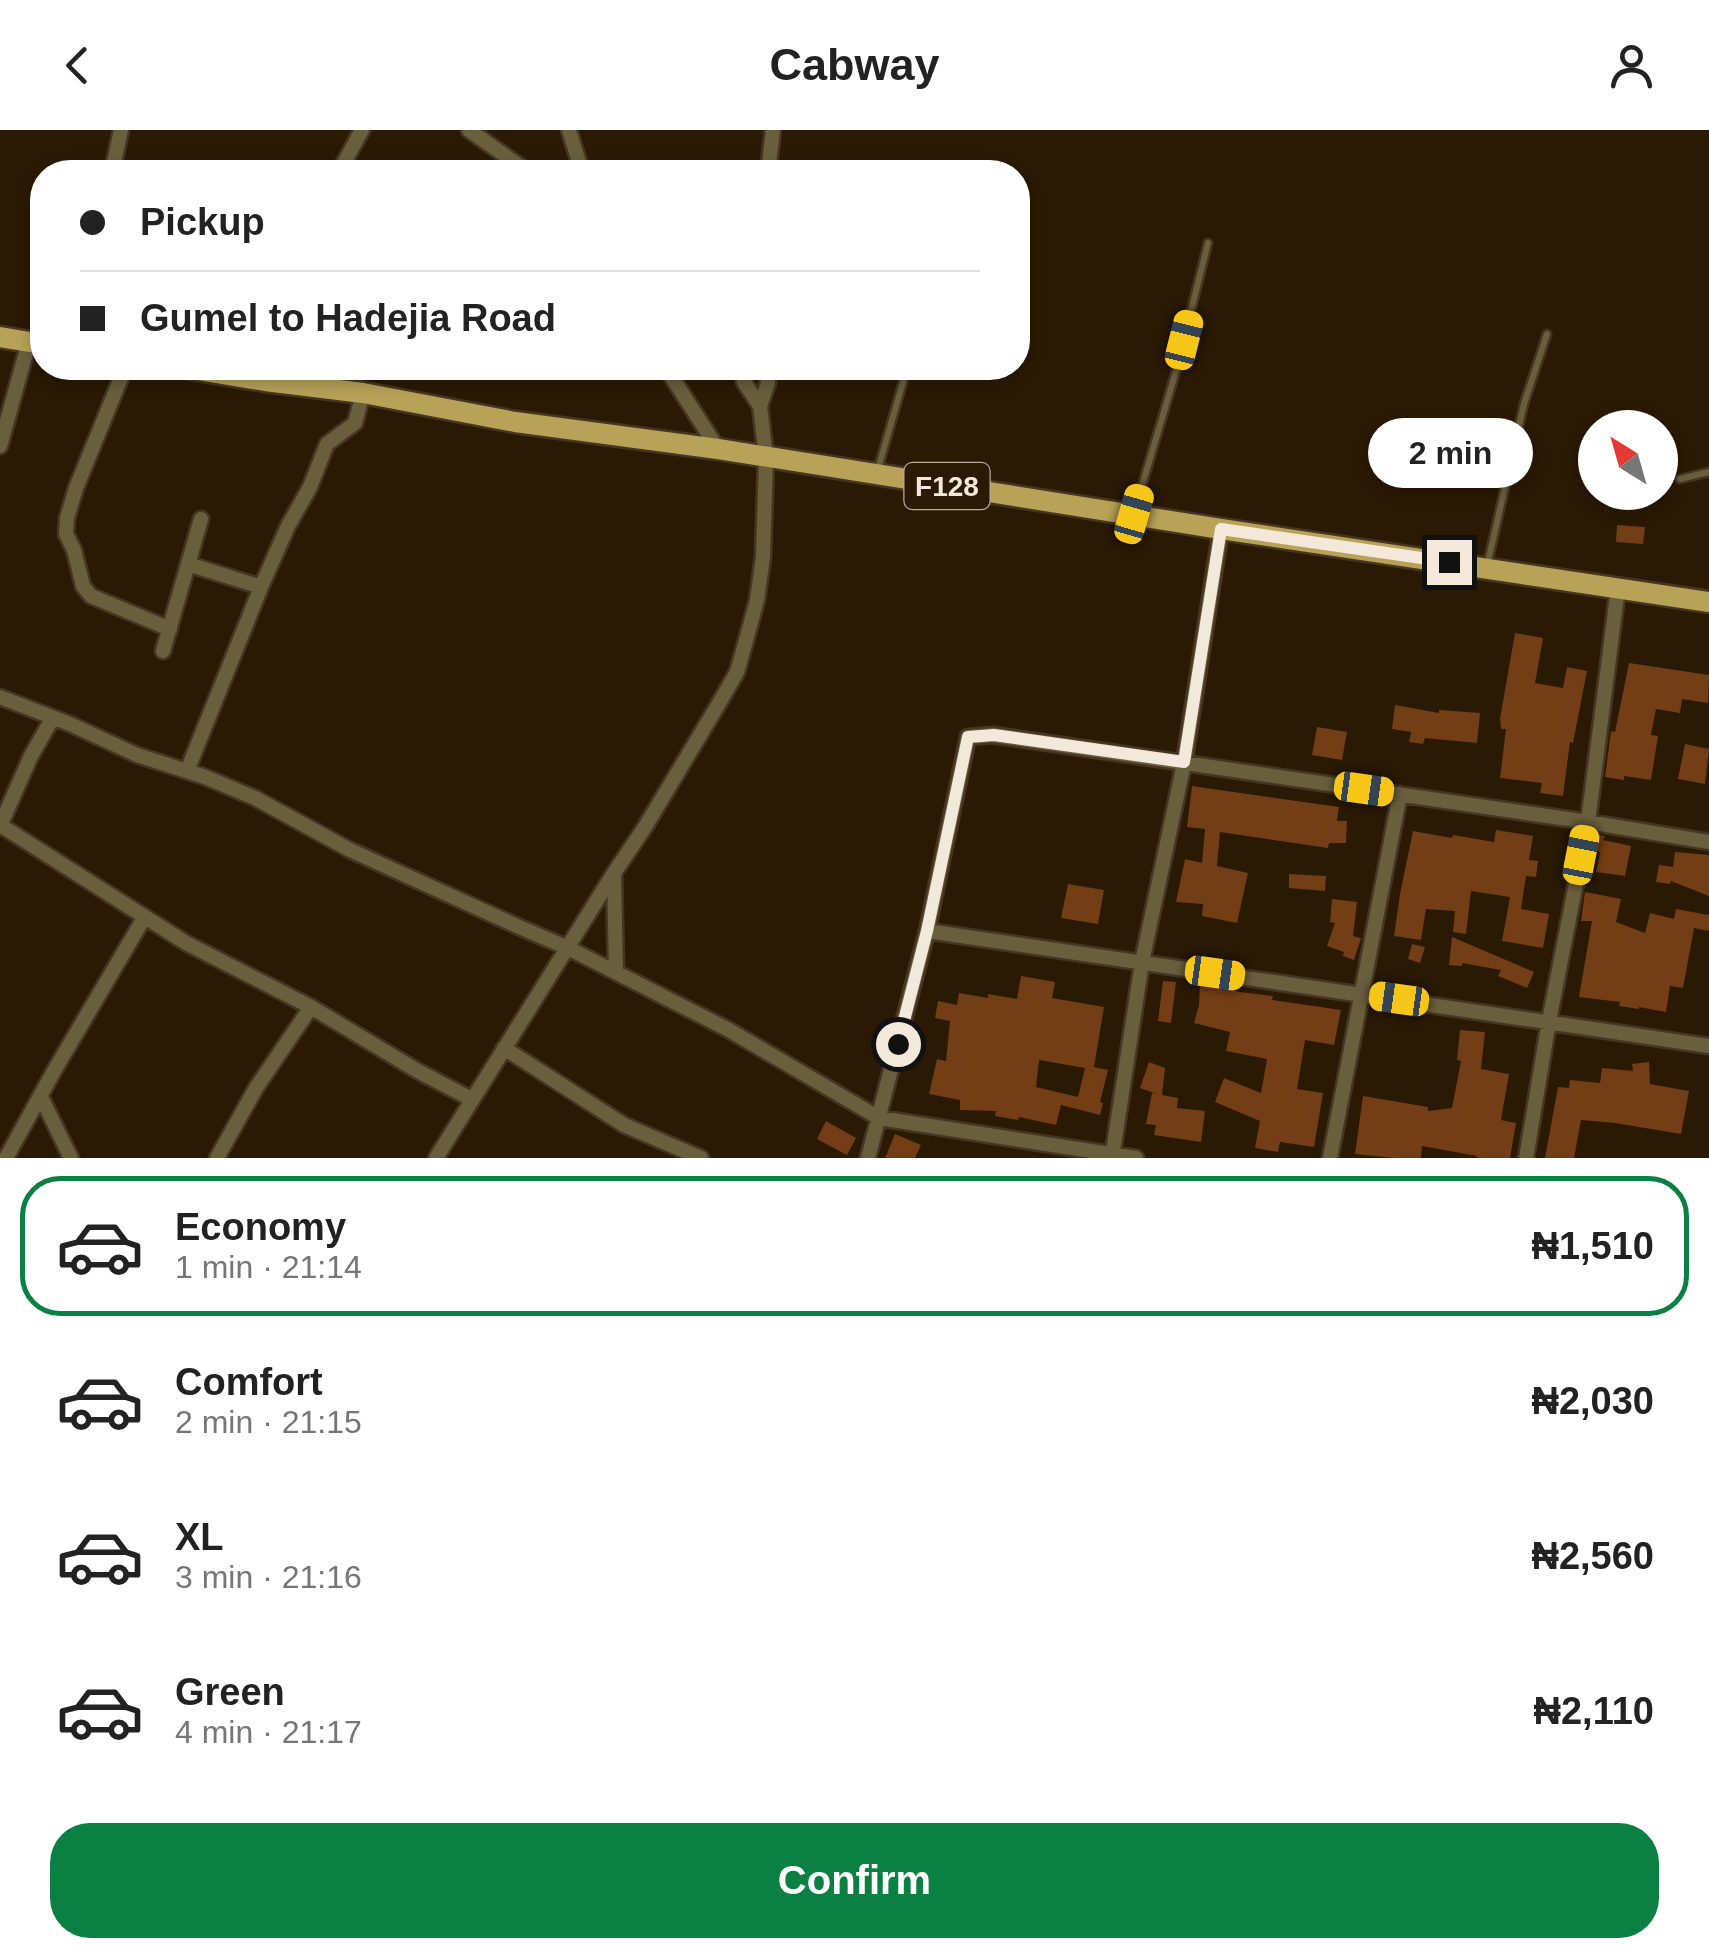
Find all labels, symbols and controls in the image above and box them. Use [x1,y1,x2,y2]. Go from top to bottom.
icon: back [50,38,105,93]
icon: person [1604,38,1659,93]
text: Cabway [769,39,940,90]
text: Pickup [140,201,265,243]
text: Gumel to Hadejia Road [140,297,556,339]
car [1162,307,1206,373]
north arrow [1578,410,1678,510]
map controls [1578,410,1678,510]
callout: 2 min [1366,417,1532,487]
text: 2 min [1409,435,1492,471]
road number: F128 [904,463,990,509]
car [1111,481,1157,547]
route end [1427,540,1472,585]
car [1332,770,1396,808]
car [1561,823,1601,887]
car [1183,954,1247,992]
car [1367,980,1431,1018]
route start [876,1022,921,1067]
icon: car [55,1201,145,1291]
text: Economy [175,1206,346,1248]
text: ₦1,510 [1531,1225,1654,1267]
text: 1 min · 21:14 [175,1249,362,1285]
icon: car [55,1356,145,1446]
text: Comfort [175,1361,323,1403]
text: ₦2,030 [1531,1380,1654,1422]
text: 2 min · 21:15 [175,1404,362,1440]
icon: car [55,1511,145,1601]
text: XL [175,1516,224,1558]
text: ₦2,560 [1531,1535,1654,1577]
text: 3 min · 21:16 [175,1559,362,1595]
icon: car [55,1666,145,1756]
text: Green [175,1671,285,1713]
text: ₦2,110 [1534,1690,1654,1732]
text: 4 min · 21:17 [175,1714,362,1750]
button: Confirm [50,1823,1659,1938]

